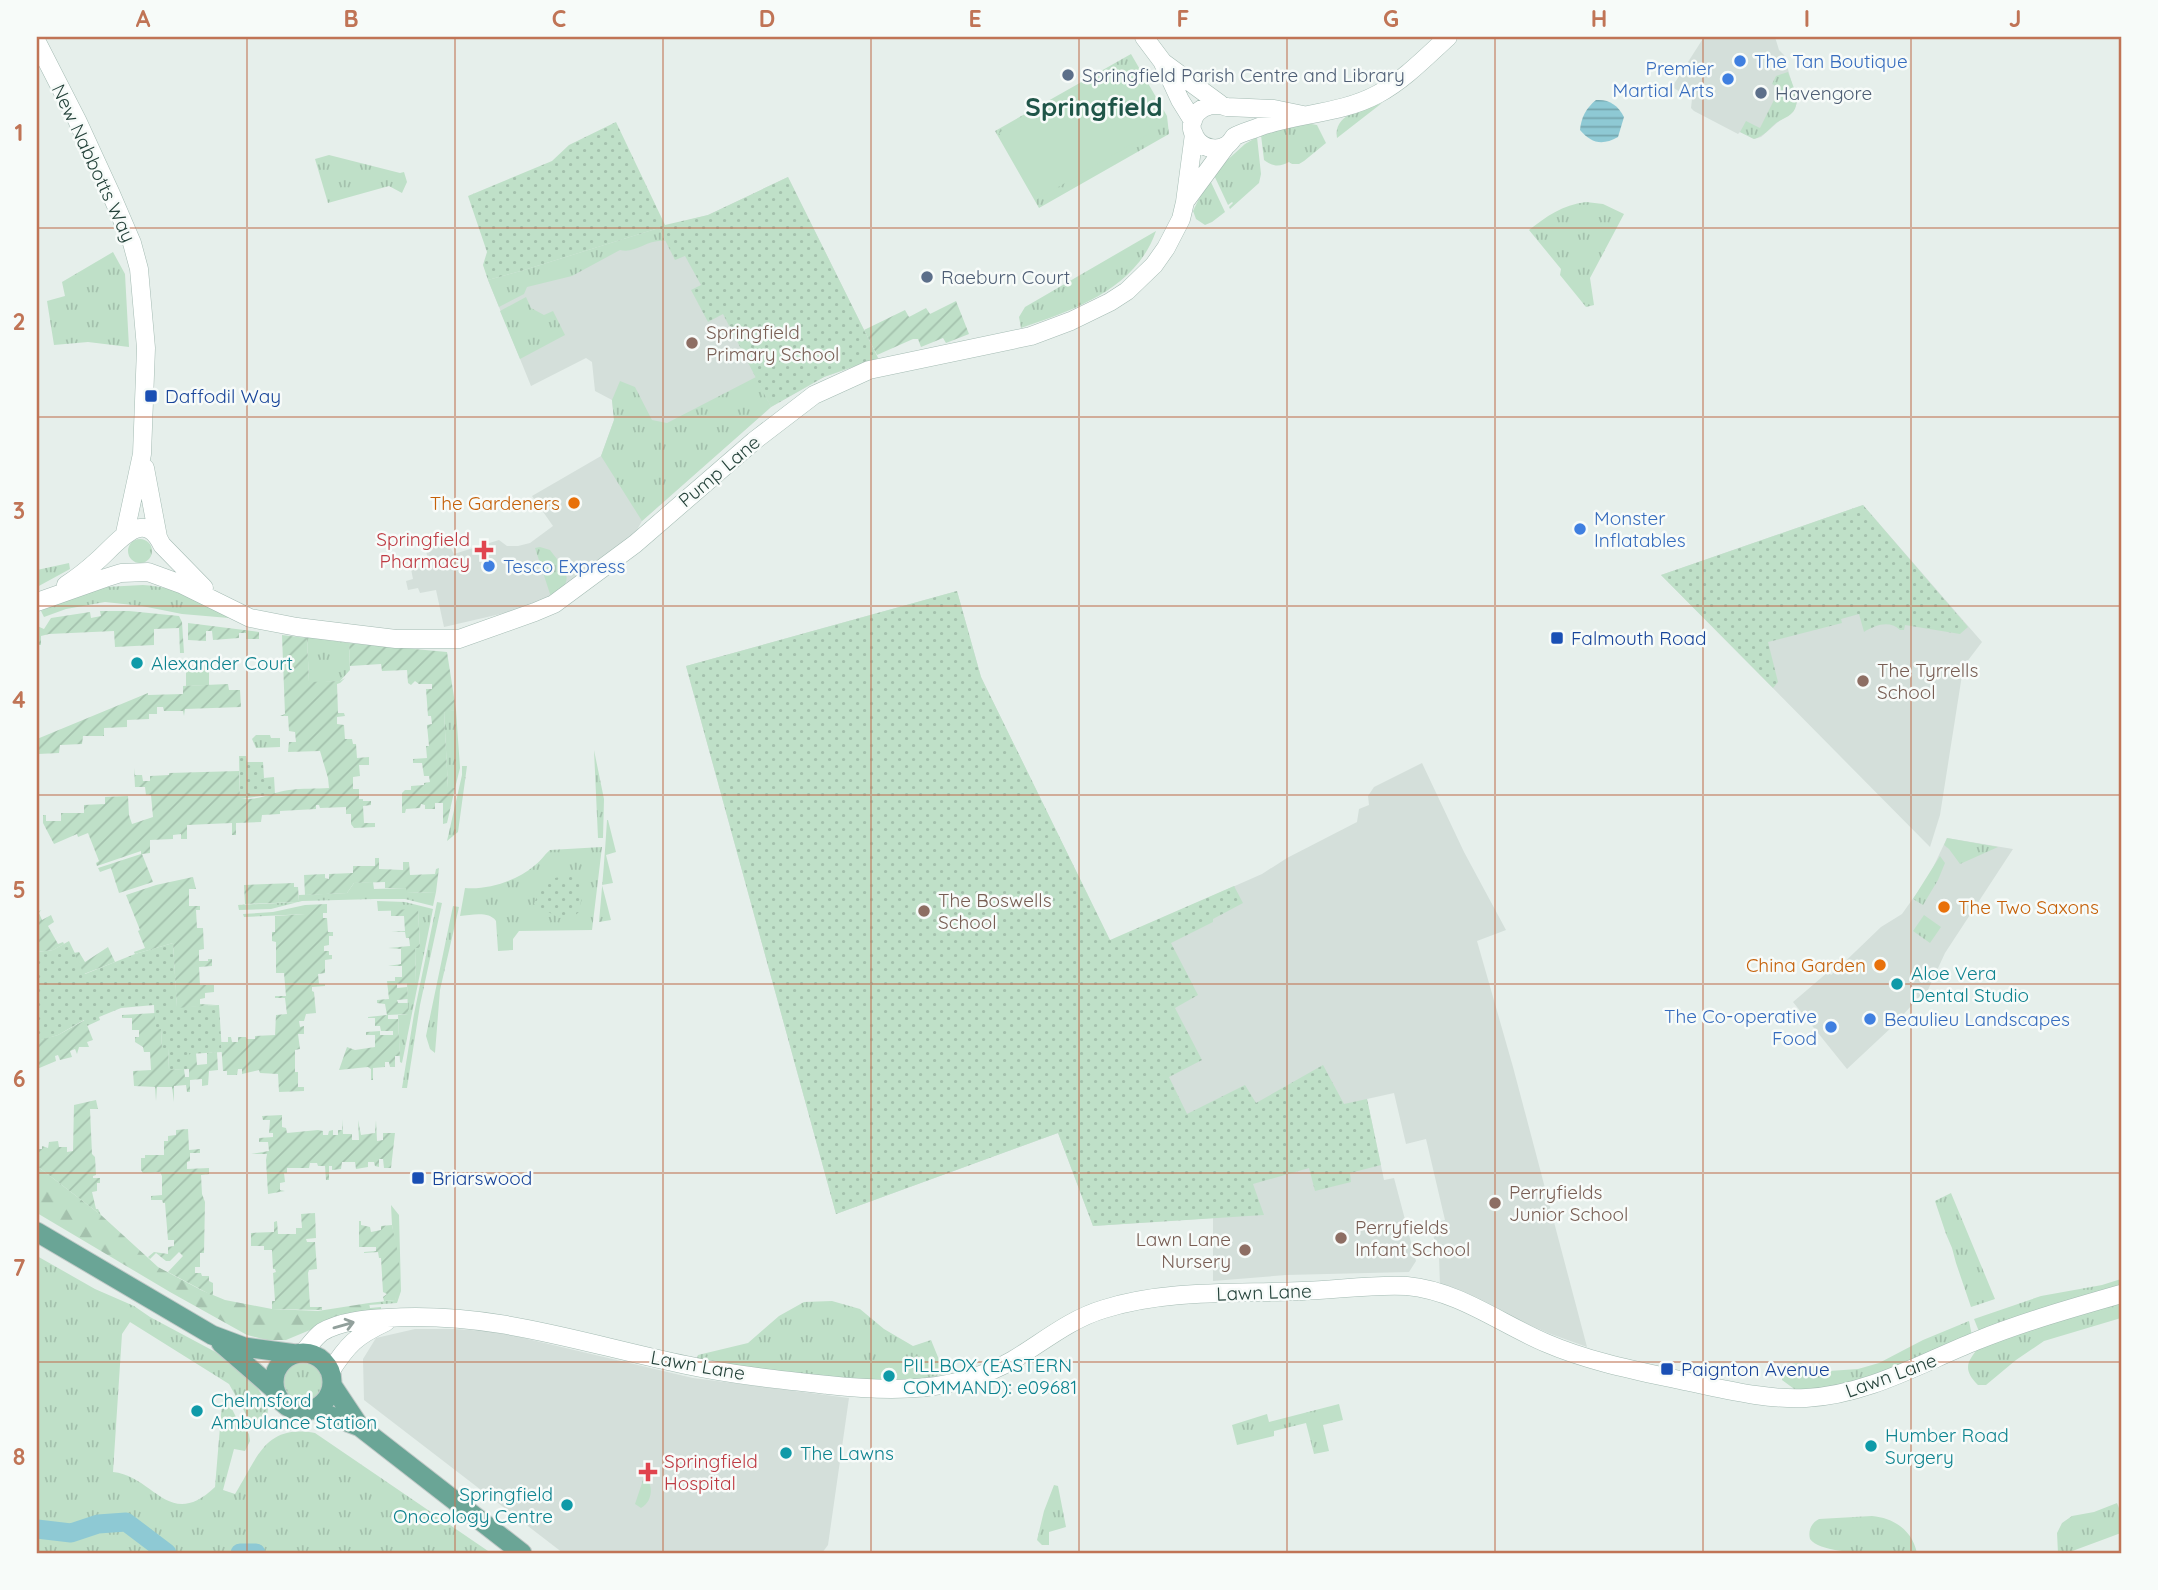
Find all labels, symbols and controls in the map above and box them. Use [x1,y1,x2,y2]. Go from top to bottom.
text: A [136,4,151,33]
text: B [343,4,359,33]
text: C [552,4,566,33]
text: D [759,4,775,33]
text: E [968,4,982,33]
text: F [1177,4,1189,33]
text: G [1383,4,1399,33]
text: H [1591,4,1607,33]
text: I [1804,4,1810,33]
text: J [2009,4,2021,33]
place label: The Tan Boutique [1754,49,1908,73]
marker: The Tan Boutique [1732,53,1748,69]
place label: Premier Martial Arts [1613,56,1715,102]
place label: Springfield Parish Centre and Library [1082,63,1405,87]
marker: Springfield Parish Centre and Library [1060,67,1076,83]
marker: Premier Martial Arts [1720,71,1736,87]
street label: New Nabbotts Way [47,80,141,246]
place label: Havengore [1775,81,1872,105]
marker: Havengore [1753,85,1769,101]
district label: Springfield [1025,90,1163,123]
text: 1 [15,118,23,147]
place label: Raeburn Court [941,265,1070,289]
marker: Raeburn Court [919,269,935,285]
text: 2 [12,307,26,336]
place label: Springfield Primary School [706,320,839,366]
marker: Springfield Primary School [684,335,700,351]
place label: Daffodil Way [165,384,281,408]
marker: Daffodil Way [143,388,159,404]
street label: Pump Lane [673,430,765,512]
place label: The Gardeners [430,491,560,515]
marker: The Gardeners [566,495,582,511]
text: 3 [13,496,25,525]
place label: Monster Inflatables [1594,506,1686,552]
marker: Monster Inflatables [1572,521,1588,537]
place label: Springfield Pharmacy [376,527,470,573]
marker: Springfield Pharmacy [476,542,492,558]
place label: Tesco Express [503,554,625,578]
marker: Tesco Express [481,558,497,574]
place label: Falmouth Road [1571,626,1706,650]
marker: Falmouth Road [1549,630,1565,646]
place label: Alexander Court [151,651,293,675]
marker: Alexander Court [129,655,145,671]
place label: The Tyrrells School [1877,658,1978,704]
marker: The Tyrrells School [1855,673,1871,689]
text: 4 [12,685,26,714]
text: 5 [12,875,26,904]
place label: The Boswells School [938,888,1052,934]
place label: The Two Saxons [1958,895,2099,919]
marker: The Two Saxons [1936,899,1952,915]
marker: The Boswells School [916,903,932,919]
place label: China Garden [1746,953,1866,977]
marker: China Garden [1872,957,1888,973]
place label: Aloe Vera Dental Studio [1911,961,2029,1007]
marker: Aloe Vera Dental Studio [1889,976,1905,992]
place label: The Co-operative Food [1664,1004,1817,1050]
place label: Beaulieu Landscapes [1884,1007,2070,1031]
marker: Beaulieu Landscapes [1862,1011,1878,1027]
marker: The Co-operative Food [1823,1019,1839,1035]
text: 6 [13,1064,25,1093]
place label: Briarswood [432,1166,532,1190]
marker: Briarswood [410,1170,426,1186]
place label: Perryfields Junior School [1509,1180,1628,1226]
marker: Perryfields Junior School [1487,1195,1503,1211]
place label: Perryfields Infant School [1355,1215,1470,1261]
place label: Lawn Lane Nursery [1136,1227,1231,1273]
marker: Perryfields Infant School [1333,1230,1349,1246]
marker: Lawn Lane Nursery [1237,1242,1253,1258]
text: 7 [13,1253,26,1282]
street label: Lawn Lane [1216,1278,1312,1306]
one-way arrow [333,1317,355,1330]
street label: Lawn Lane [649,1345,747,1385]
street label: Lawn Lane [1842,1347,1940,1403]
place label: PILLBOX (EASTERN COMMAND): e09681 [903,1353,1077,1399]
place label: Paignton Avenue [1681,1357,1830,1381]
marker: Paignton Avenue [1659,1361,1675,1377]
marker: PILLBOX (EASTERN COMMAND): e09681 [881,1368,897,1384]
place label: Chelmsford Ambulance Station [211,1388,377,1434]
marker: Chelmsford Ambulance Station [189,1403,205,1419]
place label: Humber Road Surgery [1885,1423,2009,1469]
marker: Humber Road Surgery [1863,1438,1879,1454]
place label: The Lawns [800,1441,894,1465]
text: 8 [13,1442,25,1471]
marker: The Lawns [778,1445,794,1461]
place label: Springfield Hospital [664,1449,758,1495]
marker: Springfield Hospital [638,1462,658,1482]
place label: Springfield Onocology Centre [393,1482,553,1528]
marker: Springfield Onocology Centre [559,1497,575,1513]

